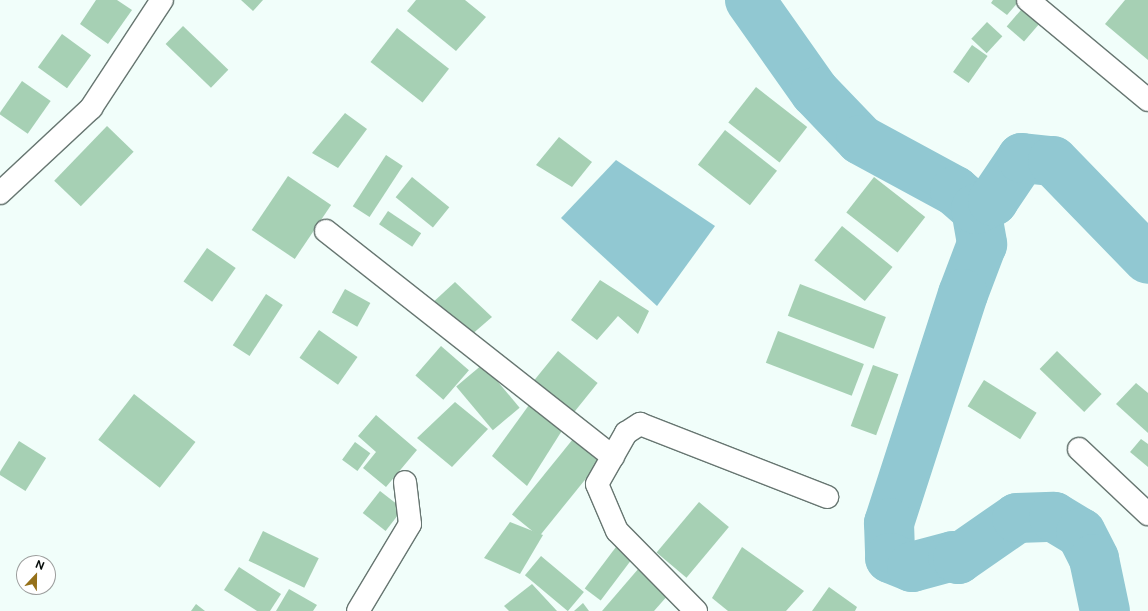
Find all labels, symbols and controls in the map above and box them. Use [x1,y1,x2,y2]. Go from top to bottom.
north arrow [16,555,56,595]
text: N [34,558,46,572]

